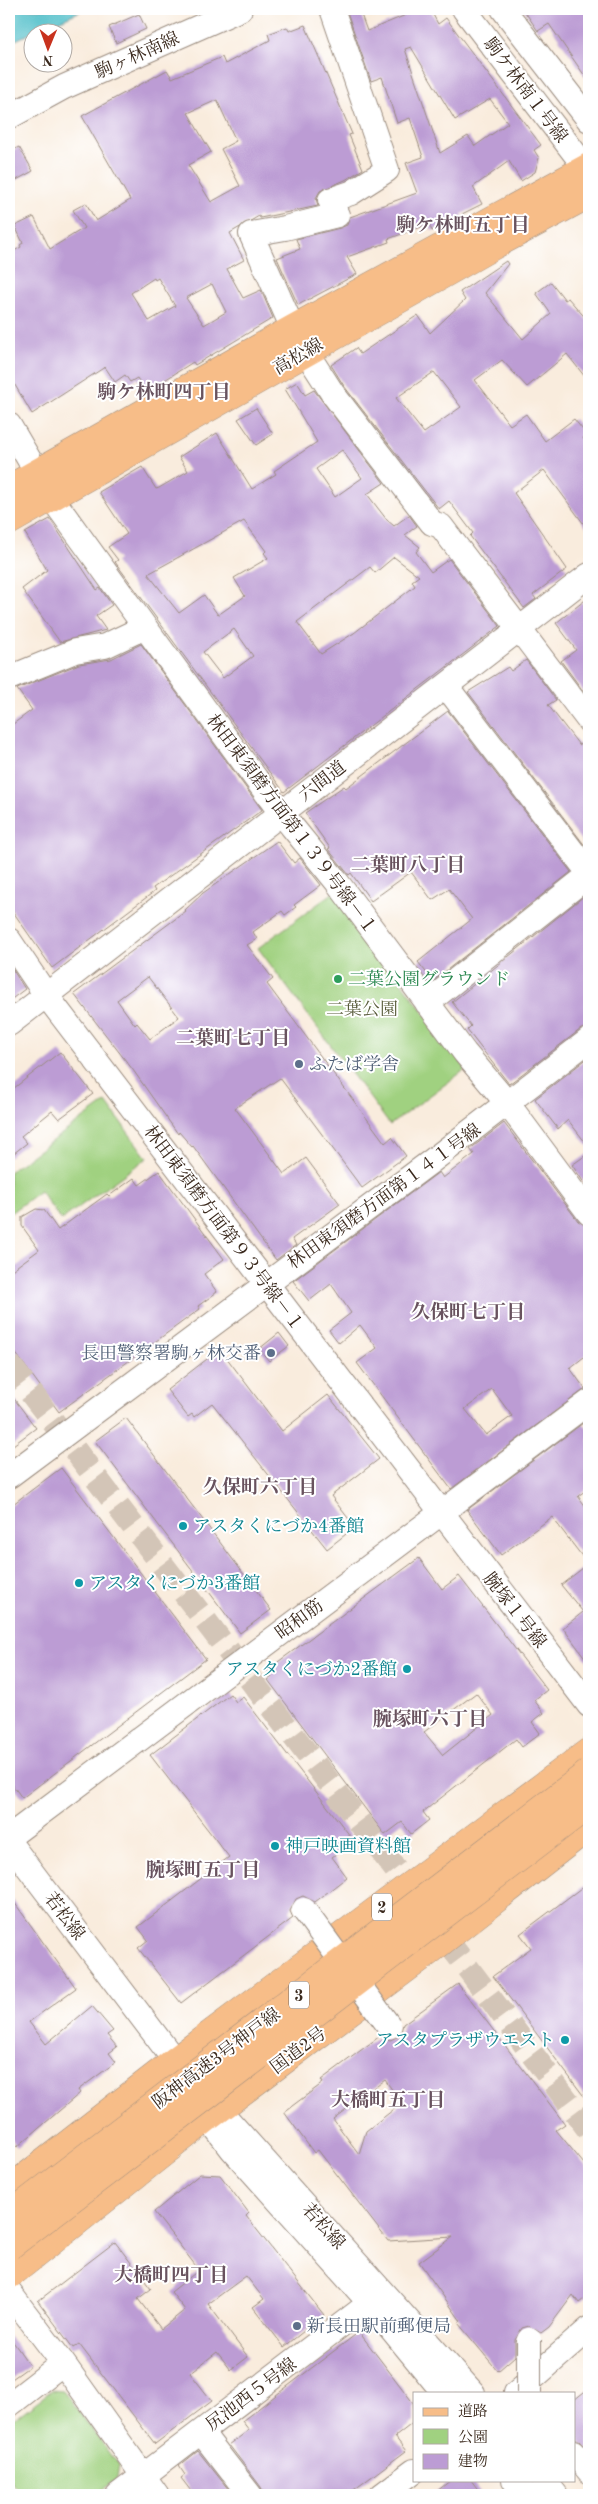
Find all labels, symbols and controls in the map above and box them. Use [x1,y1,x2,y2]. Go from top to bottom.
north arrow [22,22,72,72]
street label: 駒ヶ林南線 [92,28,182,82]
street label: 駒ケ林南１号線 [480,34,572,146]
text: N [42,53,53,67]
district label: 駒ケ林町五丁目 [396,214,530,236]
street label: 高松線 [270,334,326,378]
district label: 駒ケ林町四丁目 [97,381,231,403]
street label: 林田東須磨方面第１３９号線－１ [203,710,381,938]
street label: 六間道 [295,756,349,806]
district label: 二葉町八丁目 [351,854,465,876]
place label: 二葉公園グラウンド [348,969,510,989]
marker: 二葉公園グラウンド [332,973,344,985]
park label: 二葉公園 [326,999,398,1019]
district label: 二葉町七丁目 [176,1027,290,1049]
place label: ふたば学舎 [309,1054,399,1074]
marker: ふたば学舎 [293,1058,305,1070]
street label: 林田東須磨方面第１４１号線 [283,1119,485,1273]
street label: 林田東須磨方面第９３号線－１ [140,1121,308,1335]
district label: 久保町七丁目 [411,1301,525,1323]
place label: 長田警察署駒ヶ林交番 [81,1343,261,1363]
marker: 長田警察署駒ヶ林交番 [265,1347,277,1359]
district label: 久保町六丁目 [203,1476,317,1498]
place label: アスタくにづか4番館 [193,1516,364,1536]
marker: アスタくにづか4番館 [177,1520,189,1532]
street label: 腕塚１号線 [479,1568,551,1652]
place label: アスタくにづか3番館 [89,1573,260,1593]
marker: アスタくにづか3番館 [73,1577,85,1589]
street label: 昭和筋 [271,1595,327,1643]
place label: アスタくにづか2番館 [226,1659,397,1679]
marker: アスタくにづか2番館 [401,1663,413,1675]
district label: 腕塚町六丁目 [373,1708,487,1730]
place label: 神戸映画資料館 [285,1836,411,1856]
marker: 神戸映画資料館 [269,1840,281,1852]
district label: 腕塚町五丁目 [146,1859,260,1881]
street label: 若松線 [41,1888,89,1944]
road number: 2 [372,1894,392,1920]
road number: 3 [289,1982,309,2008]
street label: 阪神高速3号神戸線 [148,2004,284,2112]
street label: 国道2号 [266,2023,330,2077]
place label: アスタプラザウエスト [376,2031,555,2050]
marker: アスタプラザウエスト [559,2034,571,2046]
district label: 大橋町五丁目 [331,2089,445,2111]
street label: 若松線 [299,2199,349,2253]
district label: 大橋町四丁目 [114,2264,228,2286]
place label: 新長田駅前郵便局 [307,2316,451,2336]
marker: 新長田駅前郵便局 [291,2320,303,2332]
street label: 尻池西５号線 [202,2354,300,2434]
legend [413,2392,576,2482]
text: 道路 [458,2403,488,2420]
text: 公園 [458,2429,488,2446]
text: 建物 [458,2453,488,2470]

